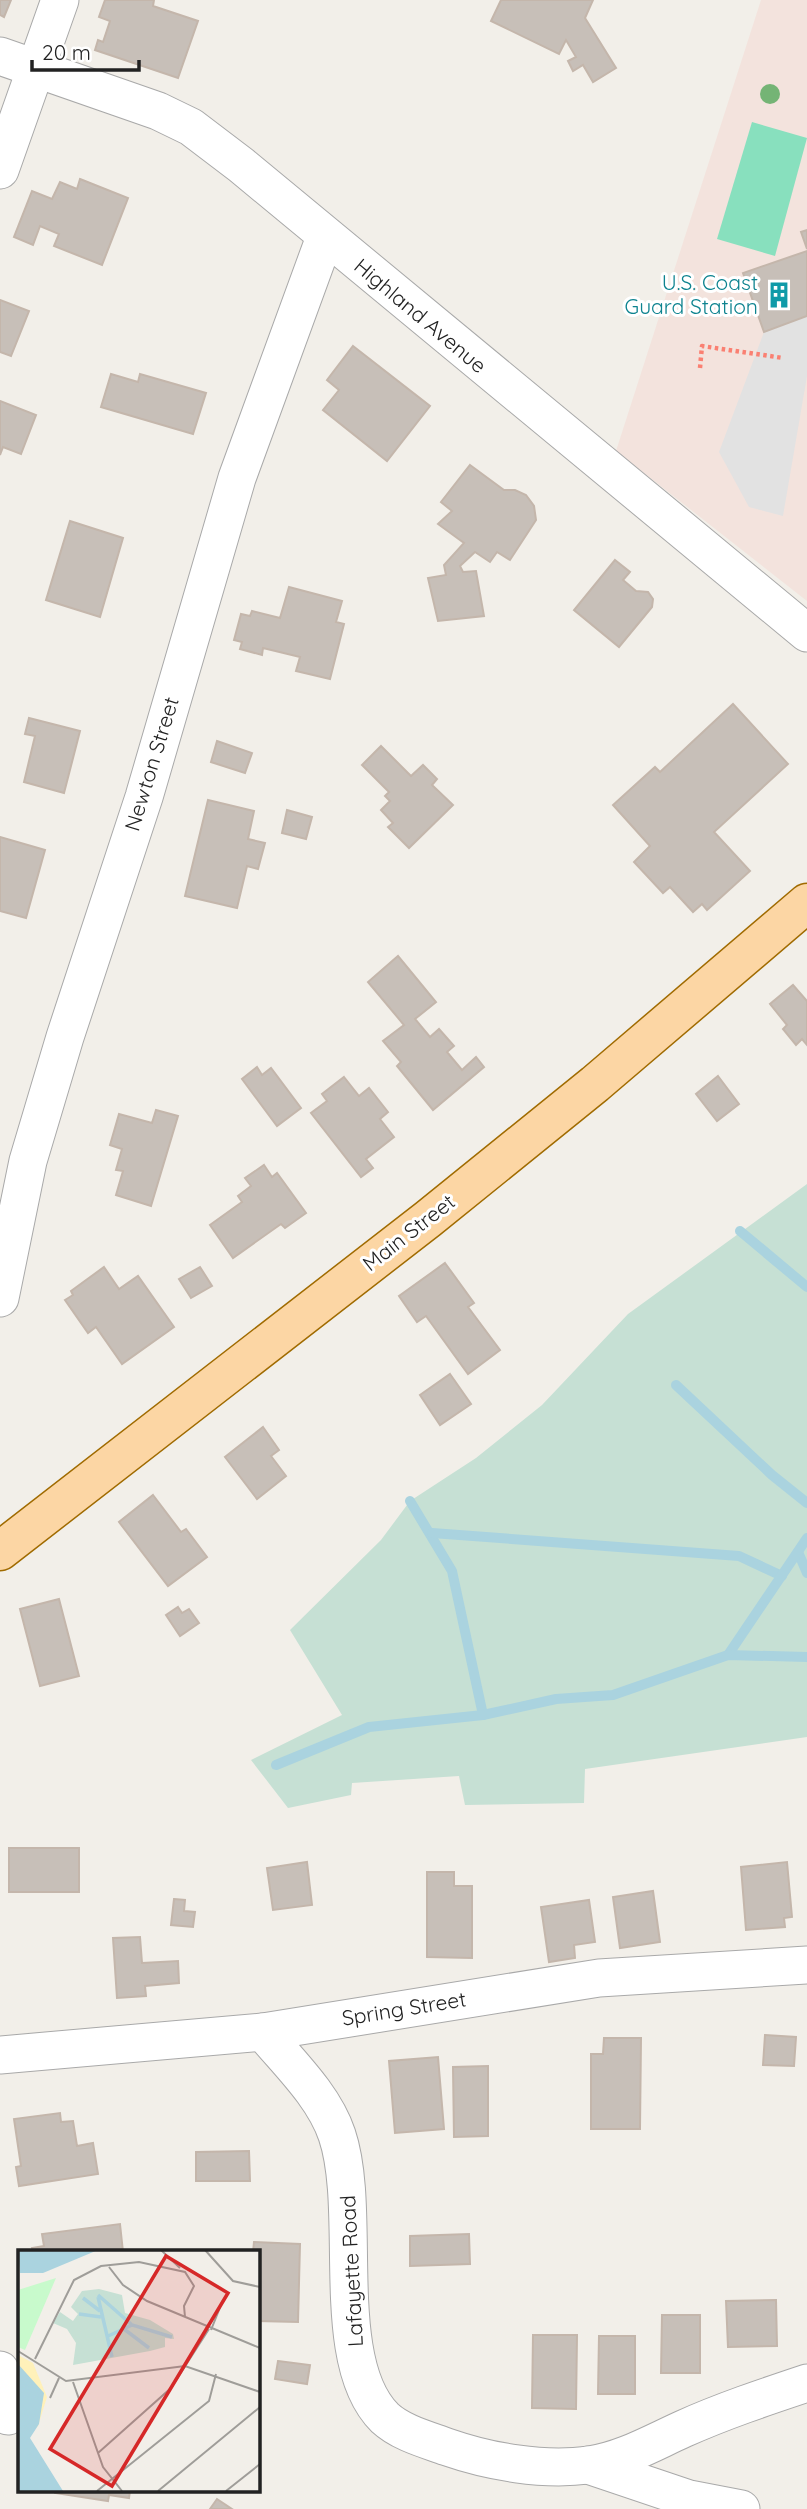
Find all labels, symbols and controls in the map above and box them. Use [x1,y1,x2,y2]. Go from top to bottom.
scale bar [32,28,138,72]
text: 20 m [42,39,91,65]
street label: Highland Avenue [349,252,492,378]
place label: U.S. Coast Guard Station [625,269,758,319]
building icon: U.S. Coast Guard Station [764,280,794,310]
street label: Newton Street [118,693,184,834]
street label: Main Street [357,1188,460,1276]
street label: Spring Street [340,1985,468,2031]
street label: Lafayette Road [334,2195,368,2347]
inset map [18,2250,259,2492]

